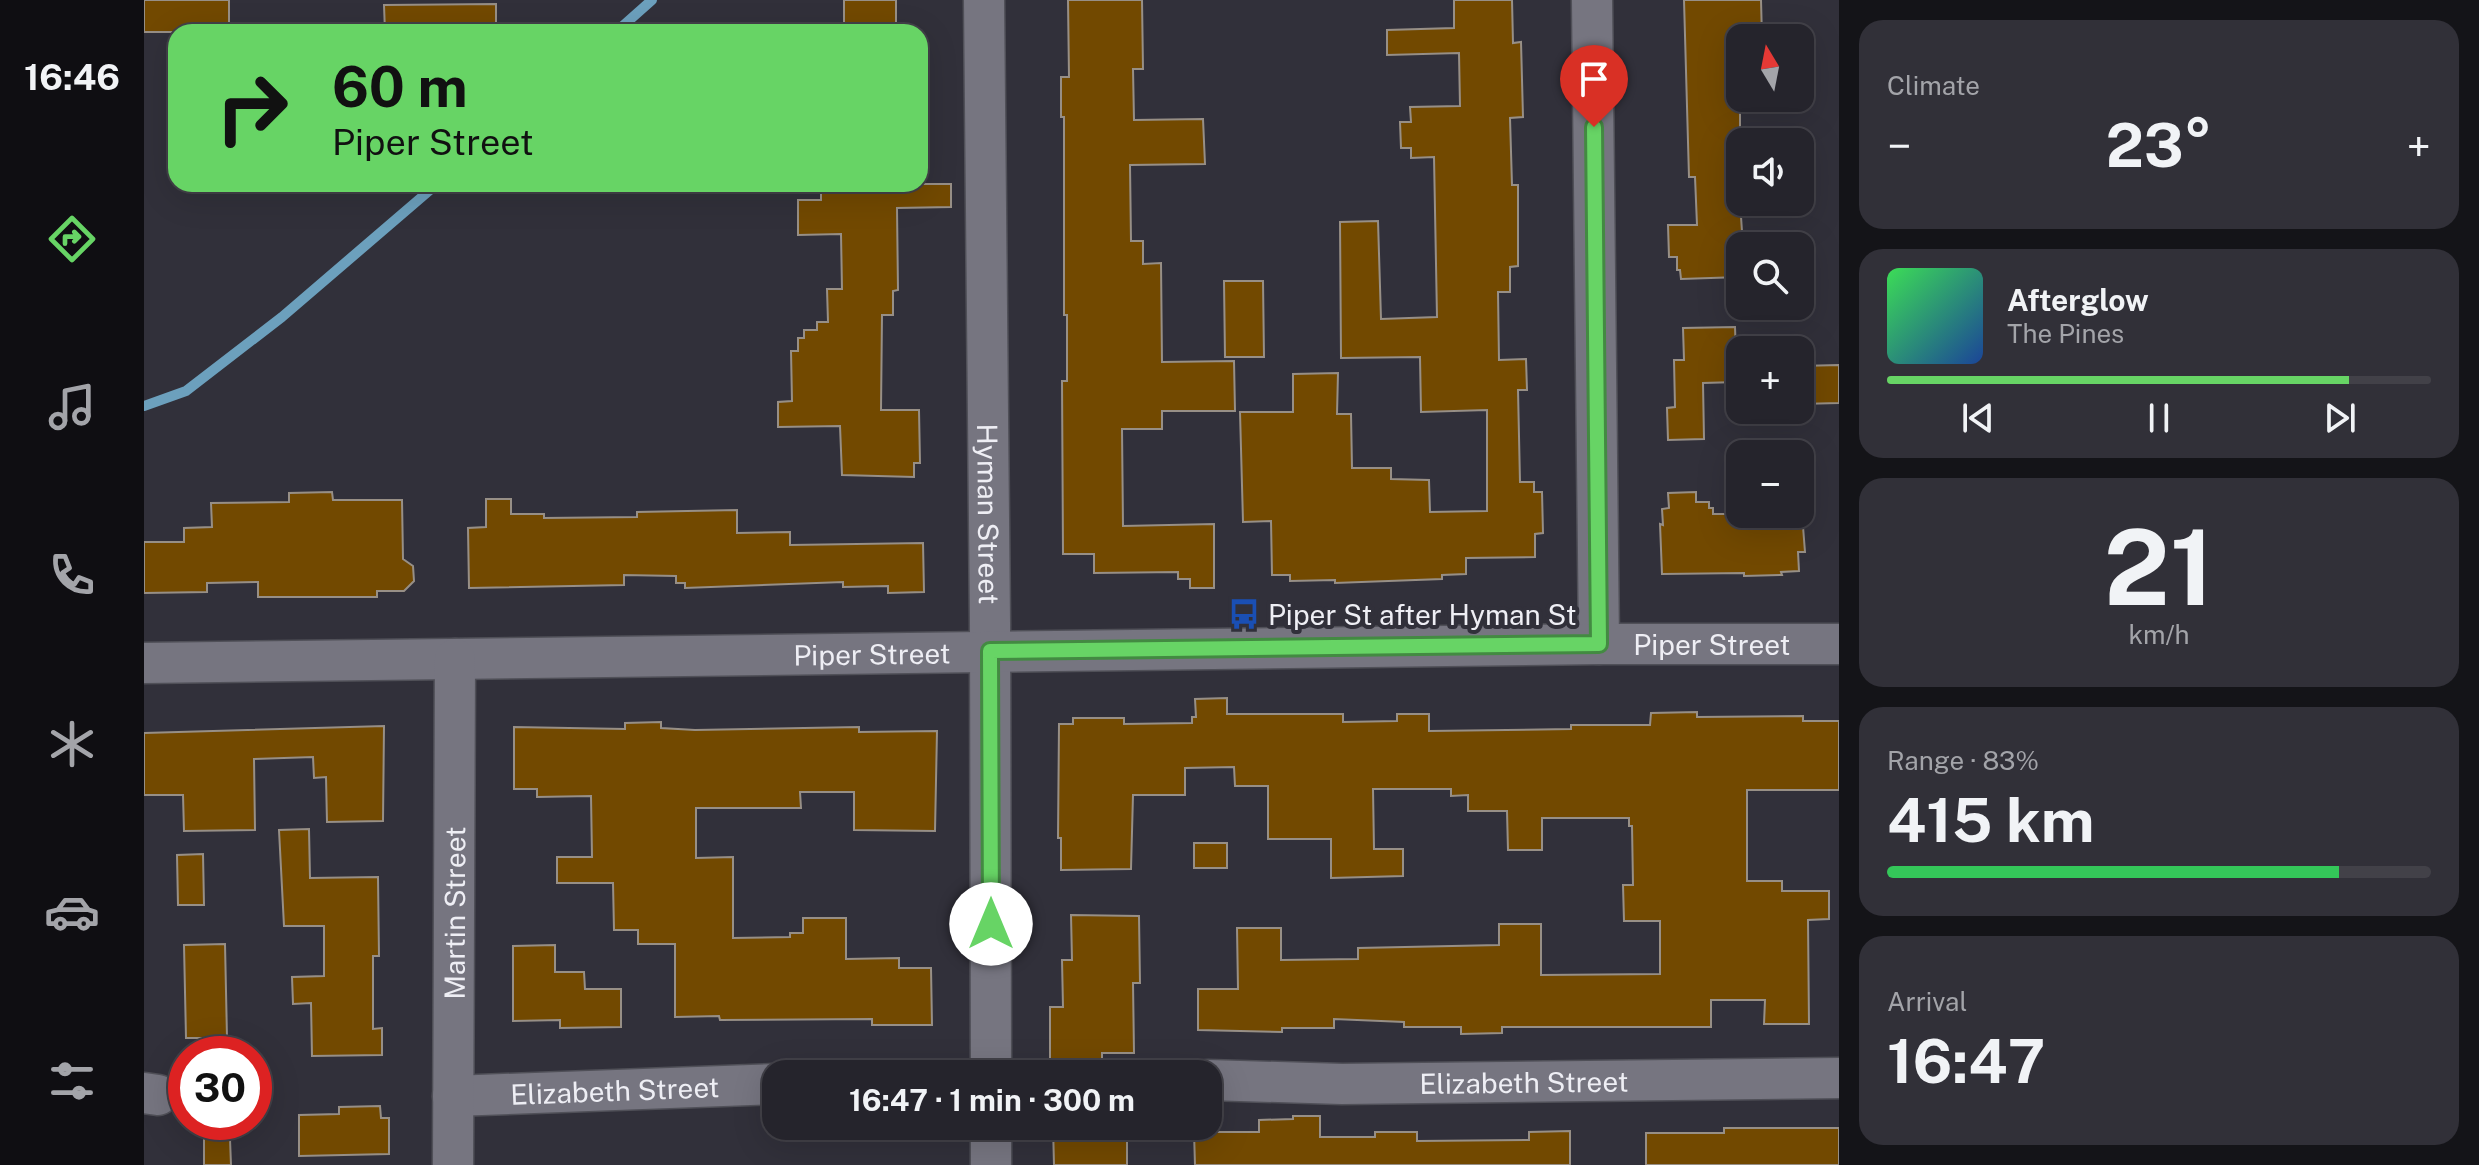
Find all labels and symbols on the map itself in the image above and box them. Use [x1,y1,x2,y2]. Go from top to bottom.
north arrow [1726,24,1814,112]
pin [1560,45,1628,127]
street label: Hyman Street [972,423,1006,605]
bus stop icon: Piper St after Hyman St [1227,597,1261,631]
place label: Piper St after Hyman St [1268,598,1577,631]
street label: Piper Street [1633,628,1790,661]
street label: Piper Street [793,636,951,671]
street label: Martin Street [437,826,471,1000]
position arrow [949,882,1033,966]
speed limit sign: 30 [168,1036,272,1140]
street label: Elizabeth Street [1419,1064,1629,1100]
street label: Elizabeth Street [510,1070,720,1110]

